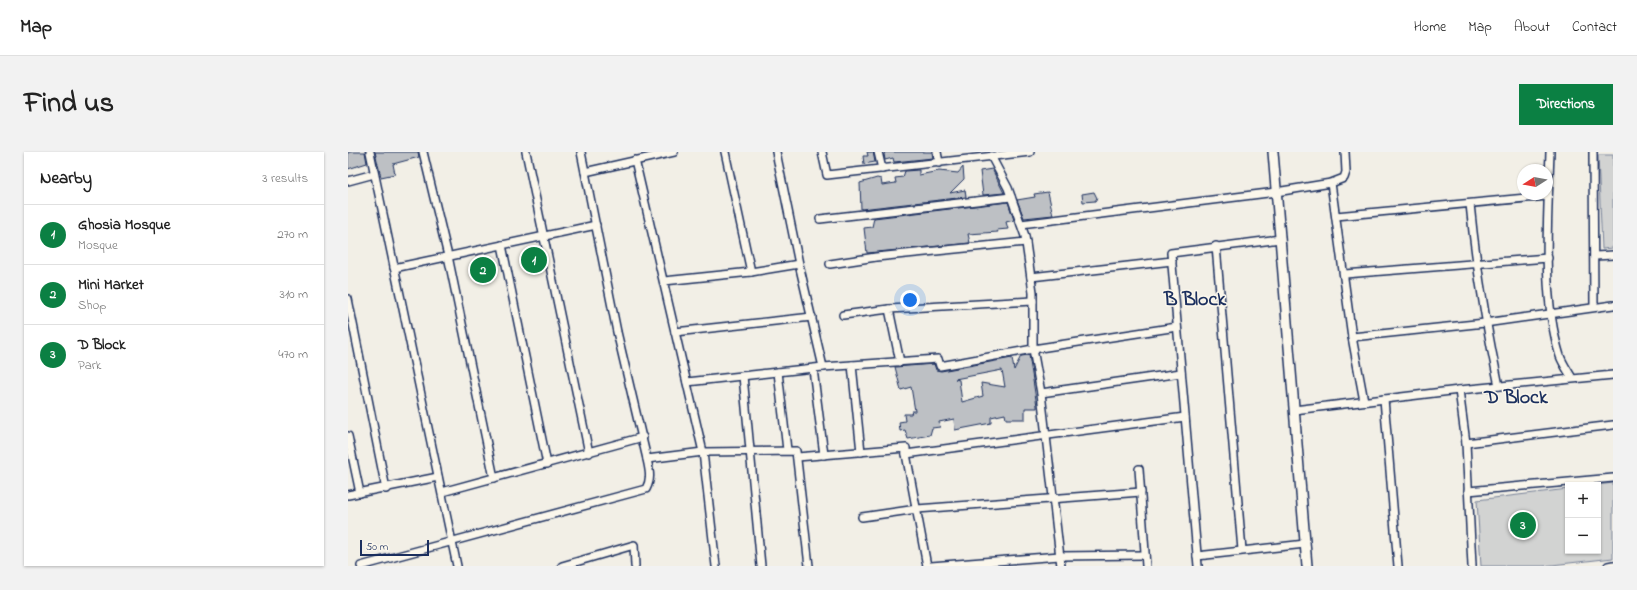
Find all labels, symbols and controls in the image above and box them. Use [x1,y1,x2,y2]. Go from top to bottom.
text: Map [20,14,52,41]
text: Home [1414,17,1446,38]
text: Map [1468,17,1492,38]
text: About [1514,17,1550,38]
text: Contact [1572,17,1617,38]
text: Find us [24,84,114,125]
button: Directions [1519,84,1613,125]
north arrow [1517,164,1553,200]
text: Nearby [40,166,92,191]
text: 3 results [262,169,308,188]
text: Ghosia Mosque [78,214,171,236]
text: 1 [51,225,55,244]
text: 270 m [277,225,308,244]
text: Mosque [78,236,118,255]
pin: 1 [521,245,547,275]
pin: 2 [470,255,496,285]
text: Mini Market [78,274,144,296]
text: 2 [50,285,56,304]
text: 310 m [280,285,308,304]
district label: B Block [1163,286,1227,315]
your location [900,290,920,310]
text: Shop [78,296,106,315]
text: D Block [78,334,126,356]
text: 3 [50,345,56,364]
text: 470 m [278,345,308,364]
text: Park [78,356,102,375]
district label: D Block [1483,384,1549,413]
map controls [1565,482,1601,554]
button: + [1565,482,1601,518]
pin: 3 [1510,510,1536,540]
button: − [1565,518,1601,554]
scale bar [360,538,429,557]
text: 50 m [366,539,388,555]

